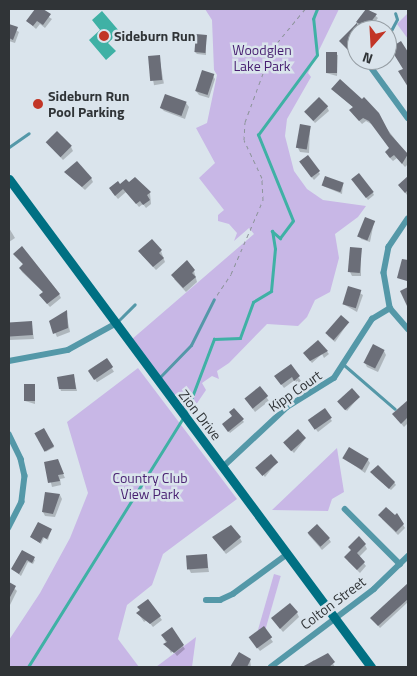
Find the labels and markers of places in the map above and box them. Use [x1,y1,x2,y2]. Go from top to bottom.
place label: Sideburn Run [114,28,196,44]
marker: Sideburn Run [98,30,110,42]
place label: Sideburn Run Pool Parking [48,88,130,120]
marker: Sideburn Run Pool Parking [32,98,44,110]

